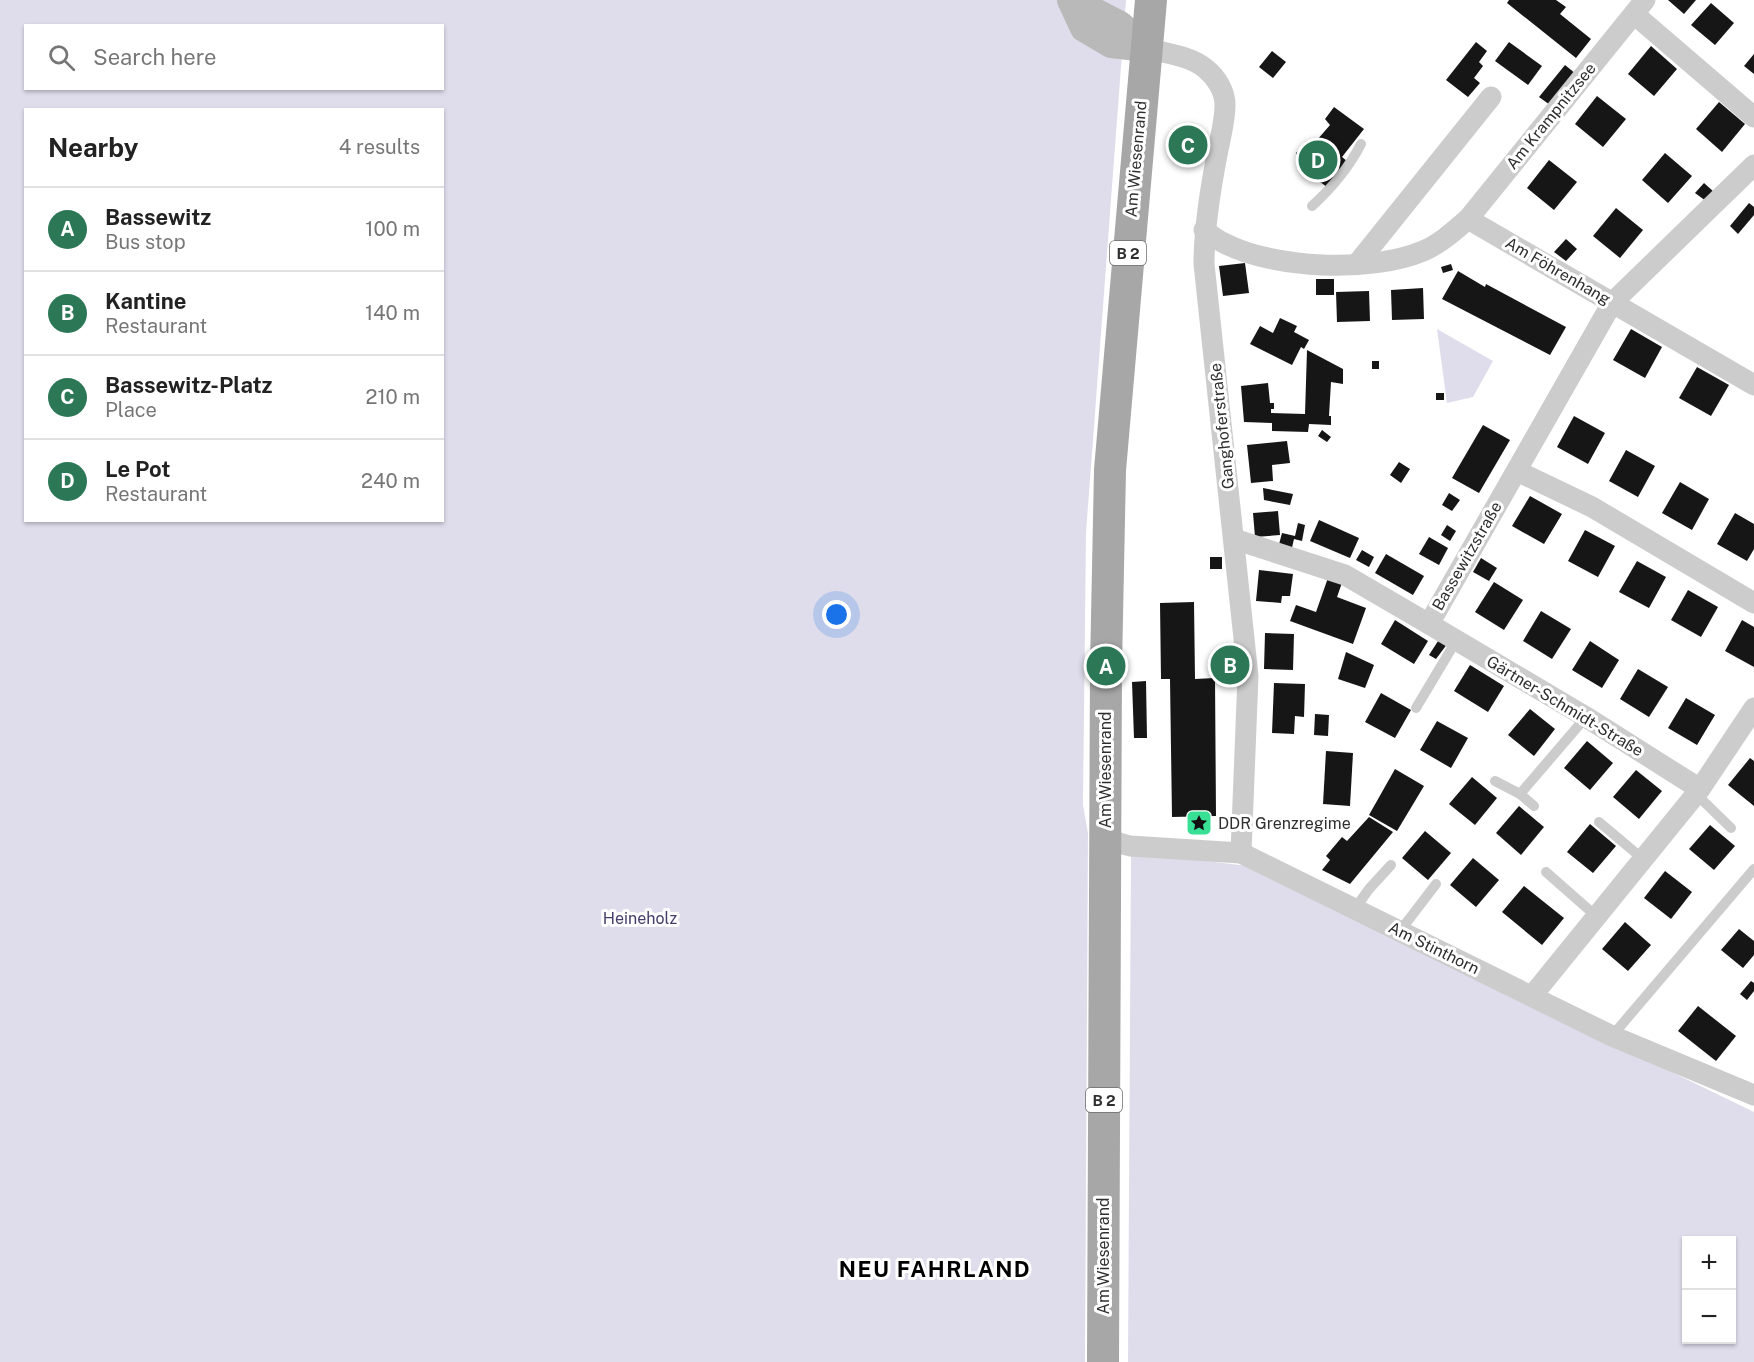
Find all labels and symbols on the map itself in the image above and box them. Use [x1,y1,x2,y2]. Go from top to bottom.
street label: Am Krampnitzsee [1502,59,1600,173]
street label: Am Wiesenrand [1121,100,1151,218]
pin: C [1168,122,1208,168]
pin: D [1298,138,1338,182]
street label: Am Föhrenhang [1502,233,1614,309]
road number: B 2 [1110,241,1146,265]
street label: Ganghoferstraße [1206,362,1238,490]
street label: Bassewitzstraße [1428,498,1506,614]
your location [822,600,851,629]
pin: B [1210,642,1250,688]
pin: A [1086,644,1126,688]
street label: Gärtner-Schmidt-Straße [1483,652,1647,760]
street label: Am Wiesenrand [1096,712,1115,828]
place icon: DDR Grenzregime [1184,808,1214,838]
place label: DDR Grenzregime [1218,814,1351,833]
park label: Heineholz [603,909,678,928]
street label: Am Stinthorn [1385,918,1483,978]
road number: B 2 [1086,1088,1122,1112]
street label: Am Wiesenrand [1094,1198,1113,1314]
district label: NEU FAHRLAND [839,1256,1031,1282]

